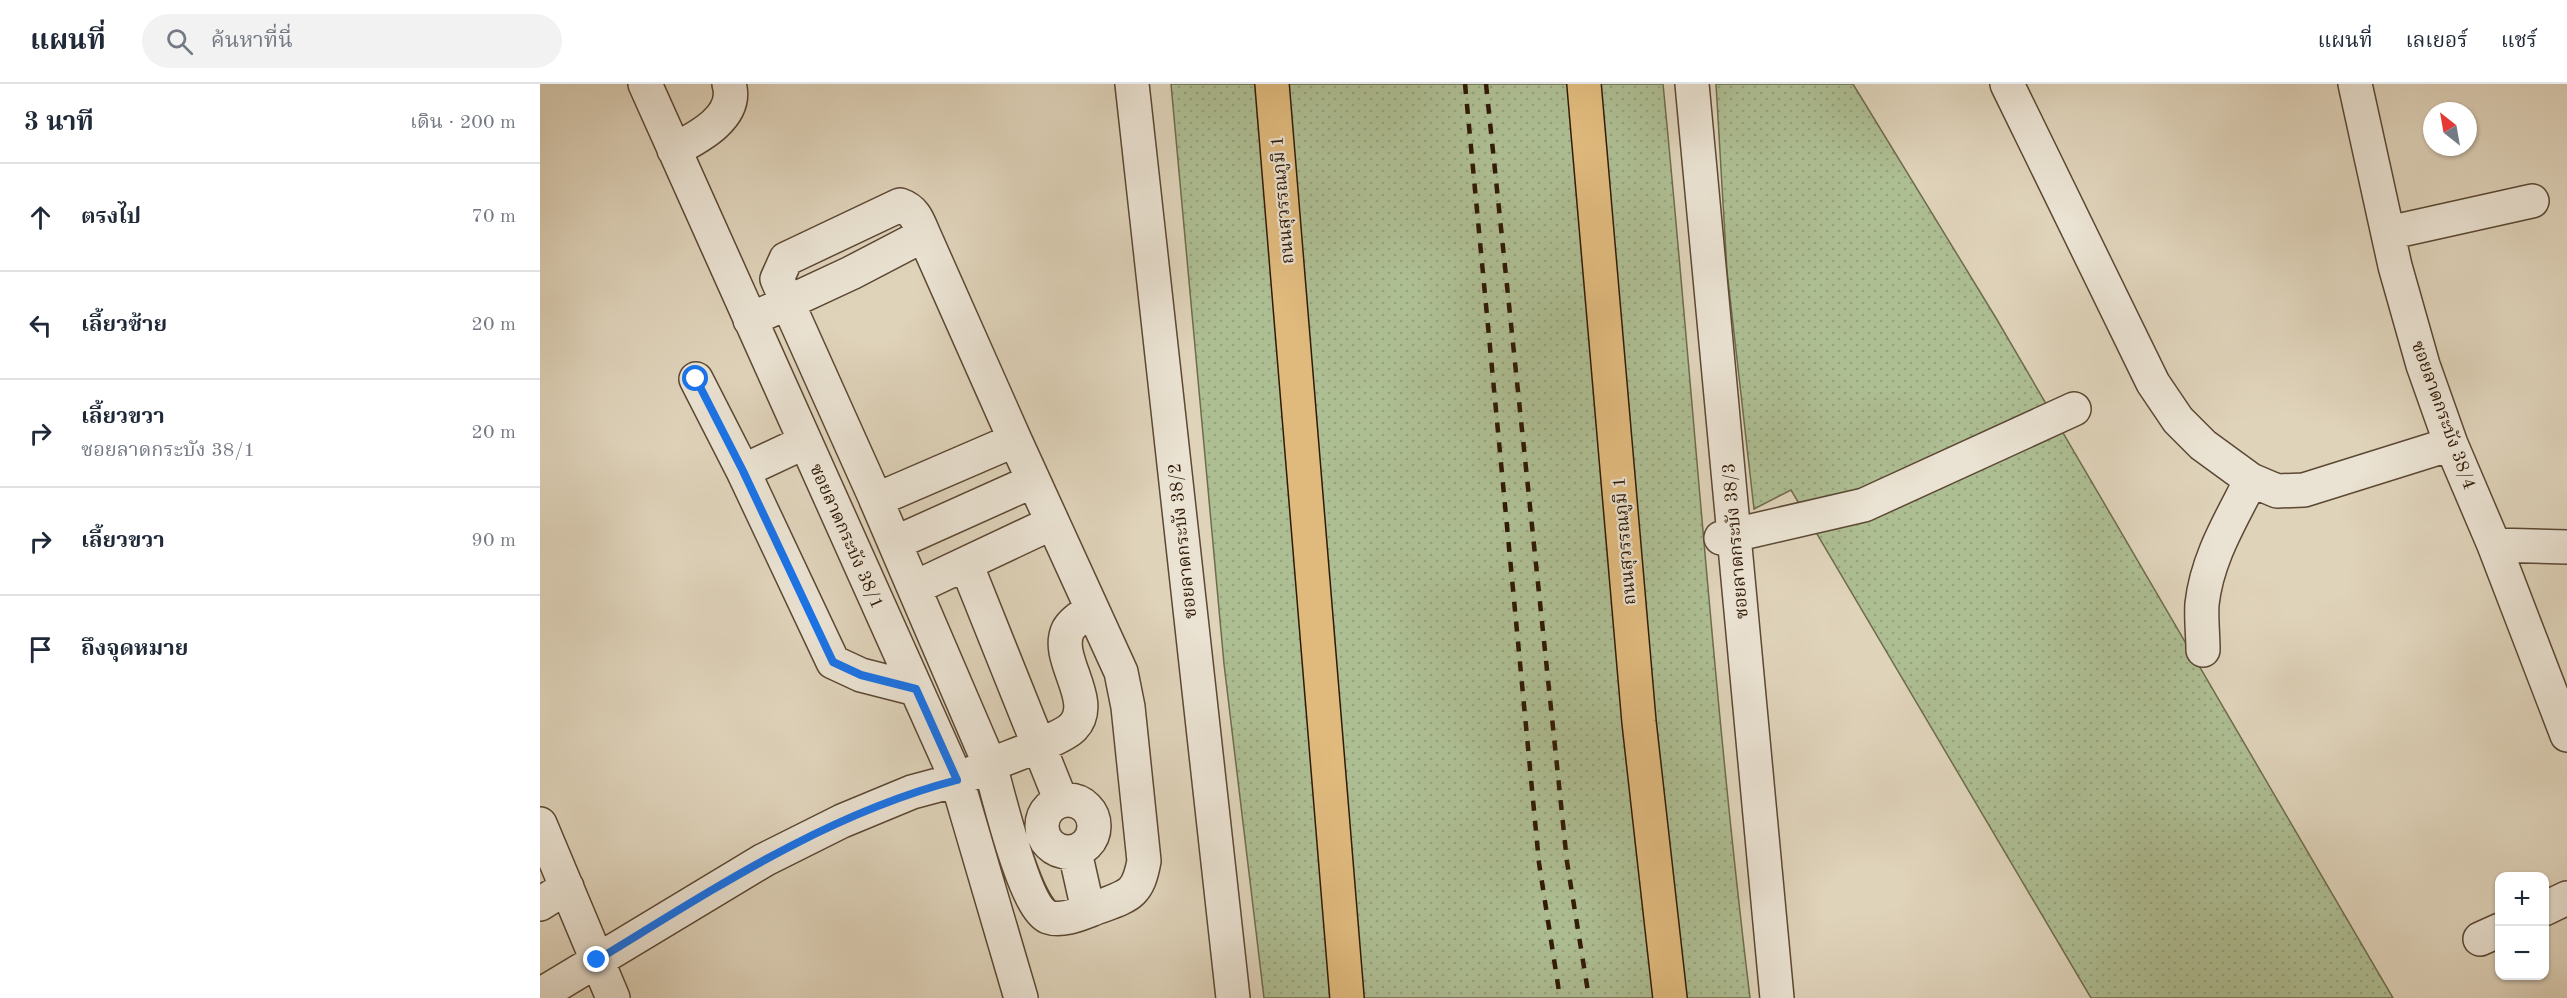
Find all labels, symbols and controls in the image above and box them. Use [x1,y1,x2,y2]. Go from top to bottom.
search box [142,14,562,68]
icon: search [163,25,196,58]
text: แผนที่ [30,28,106,56]
text: ค้นหาที่นี่ [211,30,293,52]
text: แผนที่ [2318,31,2373,52]
text: เลเยอร์ [2406,31,2468,52]
text: แชร์ [2501,31,2537,52]
north arrow [2423,102,2477,156]
text: 3 นาที [24,110,94,136]
text: เดิน · 200 m [410,113,516,133]
street label: ถนนสุวรรณภูมิ 1 [1268,135,1300,265]
icon: ahead [24,201,57,234]
text: ตรงไป [81,206,141,228]
text: 70 m [471,207,516,227]
icon: left [24,309,57,342]
text: เลี้ยวซ้าย [81,314,167,336]
text: 20 m [471,315,516,335]
street label: ซอยลาดกระบัง 38/4 [2408,338,2479,492]
route start [682,365,708,391]
text: เลี้ยวขวา [81,406,165,428]
icon: right [24,417,57,450]
text: 20 m [471,423,516,443]
text: ซอยลาดกระบัง 38/1 [81,441,255,461]
street label: ซอยลาดกระบัง 38/1 [806,461,887,612]
street label: ซอยลาดกระบัง 38/2 [1165,462,1200,620]
street label: ซอยลาดกระบัง 38/3 [1719,462,1752,620]
street label: ถนนสุวรรณภูมิ 1 [1610,476,1642,606]
icon: right [24,525,57,558]
text: เลี้ยวขวา [81,530,165,552]
text: 90 m [471,531,516,551]
icon: arrive [24,633,57,666]
text: ถึงจุดหมาย [81,638,188,660]
map controls [2495,872,2549,980]
button: + [2495,872,2549,926]
button: − [2495,926,2549,980]
route end [583,946,609,972]

